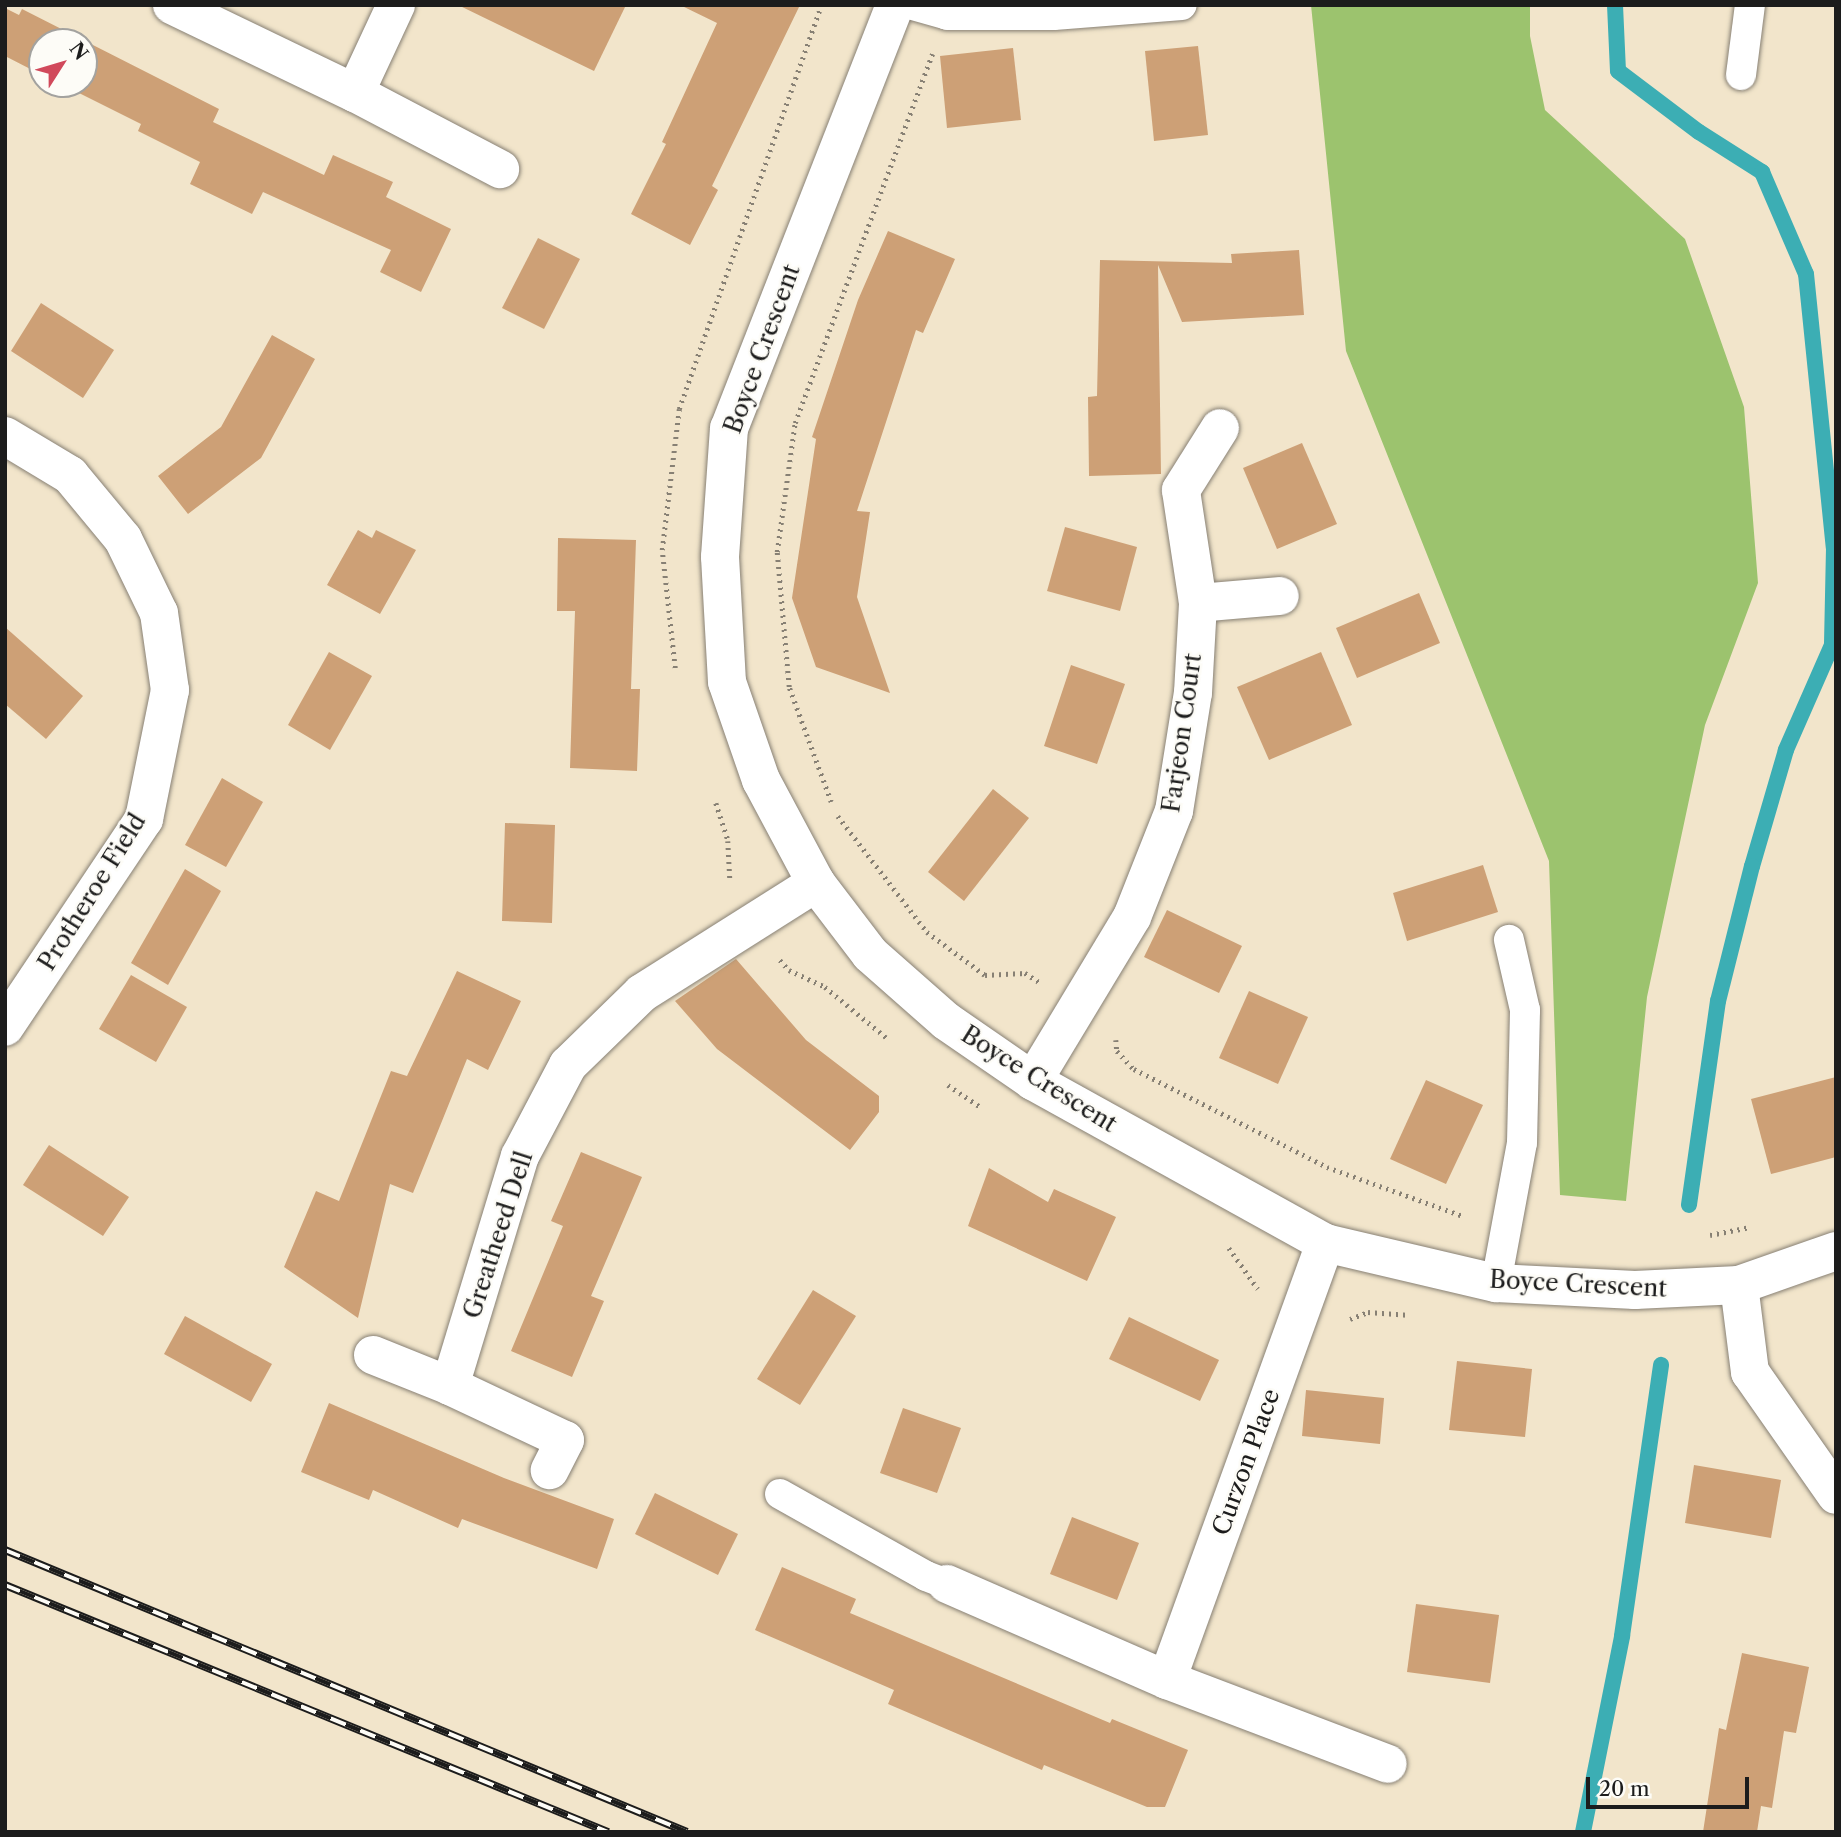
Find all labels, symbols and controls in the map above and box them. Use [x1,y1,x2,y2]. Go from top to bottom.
north arrow [28,28,98,98]
text: N [64,38,93,65]
street label: Boyce Crescent [718,261,806,437]
street label: Farjeon Court [1157,652,1207,814]
street label: Protheroe Field [32,808,152,976]
street label: Boyce Crescent [956,1020,1122,1138]
street label: Greatheed Dell [457,1148,539,1322]
street label: Boyce Crescent [1489,1265,1667,1303]
street label: Curzon Place [1206,1385,1286,1539]
scale bar [1589,1764,1752,1808]
text: 20 m [1599,1776,1650,1801]

